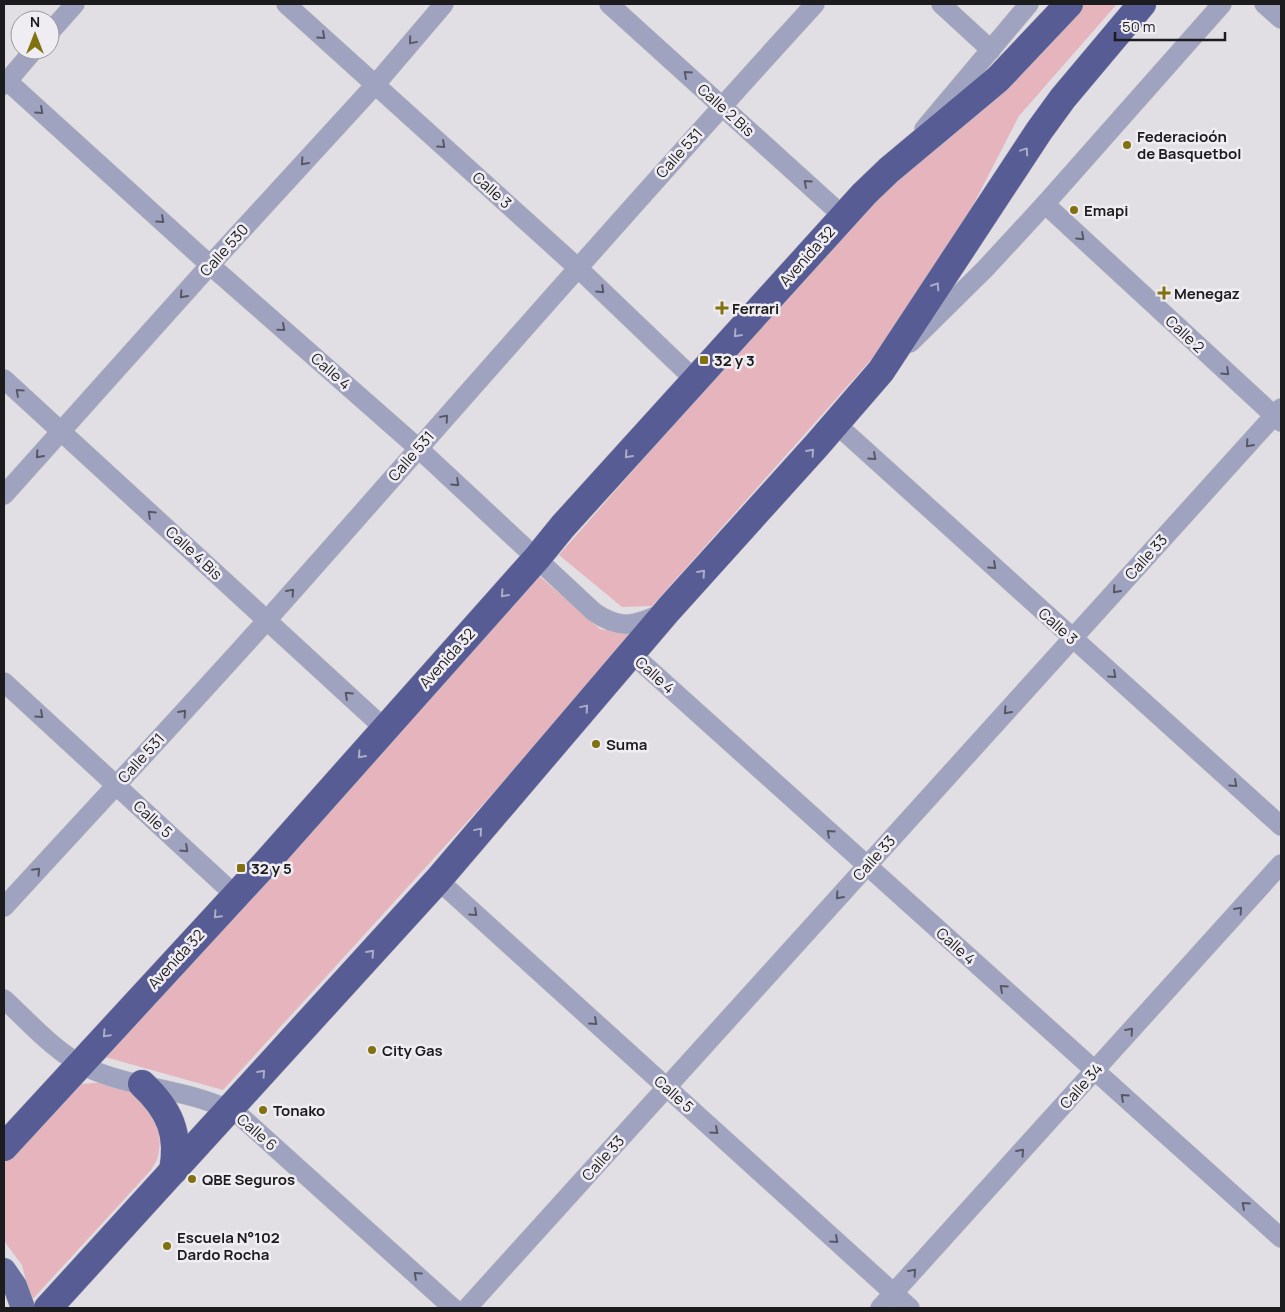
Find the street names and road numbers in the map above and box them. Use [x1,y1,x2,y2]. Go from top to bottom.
street label: Calle 2 Bis [693,79,759,141]
street label: Calle 531 [651,123,707,183]
street label: Calle 3 [468,167,516,213]
street label: Calle 530 [195,219,253,281]
street label: Avenida 32 [774,221,840,291]
street label: Calle 2 [1161,311,1209,357]
street label: Calle 4 [306,348,356,394]
street label: Calle 531 [383,426,439,486]
street label: Calle 4 Bis [161,521,227,585]
street label: Calle 33 [1120,530,1172,584]
street label: Calle 3 [1034,603,1082,649]
street label: Avenida 32 [414,623,480,693]
street label: Calle 4 [631,652,679,699]
street label: Calle 531 [113,728,169,788]
street label: Calle 5 [129,795,177,843]
street label: Calle 33 [848,831,900,885]
street label: Calle 4 [932,923,980,970]
street label: Avenida 32 [143,925,209,993]
street label: Calle 34 [1055,1058,1107,1113]
street label: Calle 5 [650,1071,698,1117]
street label: Calle 6 [232,1109,282,1155]
street label: Calle 33 [577,1131,629,1185]

